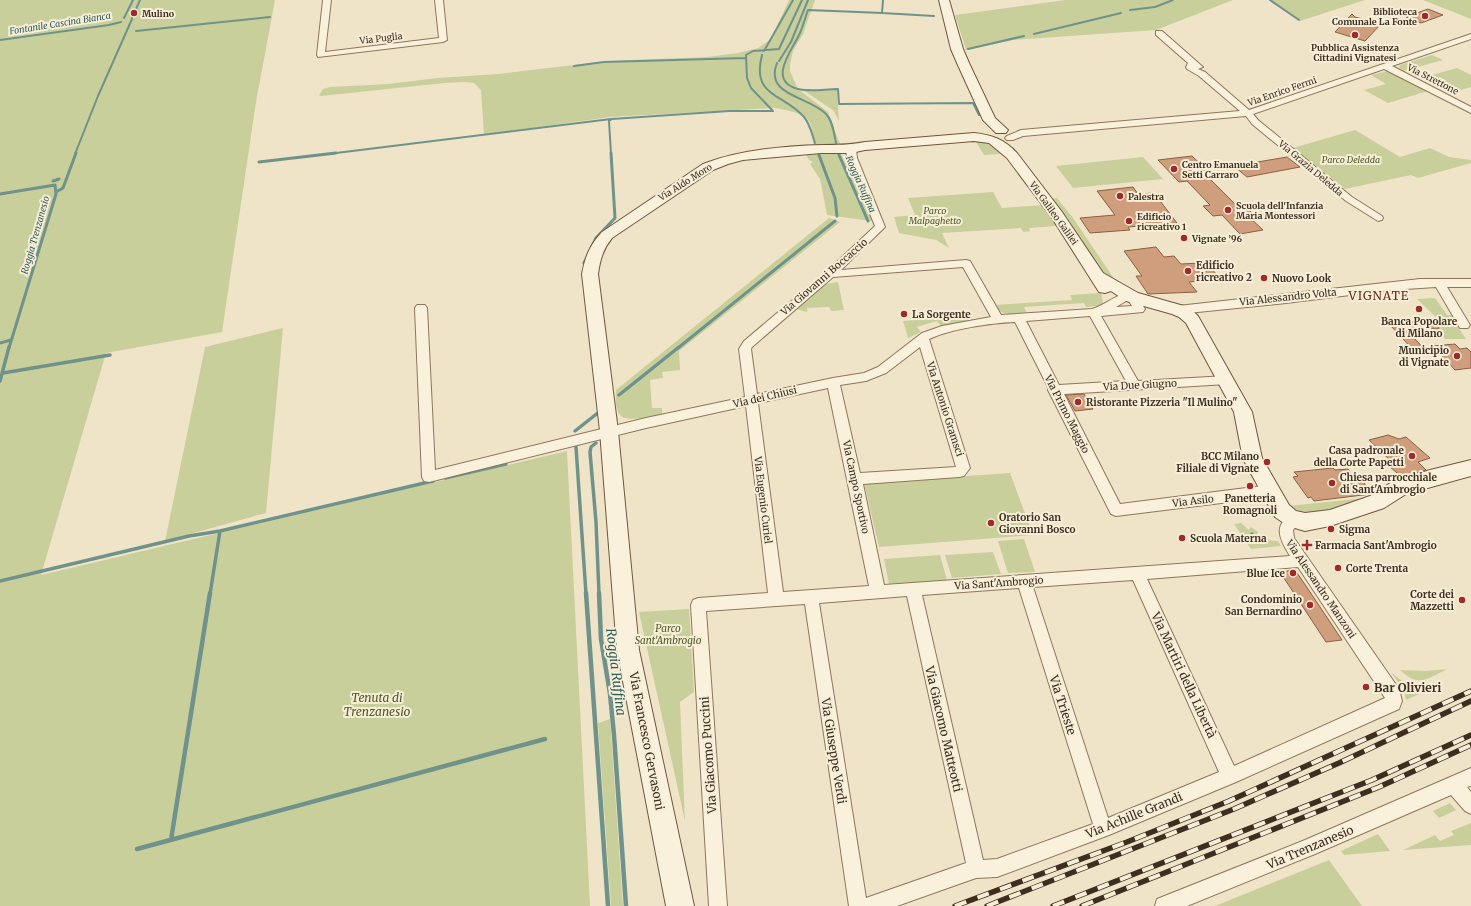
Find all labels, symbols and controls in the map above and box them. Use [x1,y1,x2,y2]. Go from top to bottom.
place label: Biblioteca Comunale La Fonte [1332,6,1417,27]
marker: Mulino [129,8,139,18]
place label: Mulino [142,8,175,19]
water label: Fontanile Cascina Bianca [8,10,111,37]
marker: Biblioteca Comunale La Fonte [1420,11,1430,21]
street label: Via Puglia [358,30,403,46]
marker: Pubblica Assistenza Cittadini Vignatesi [1350,30,1360,40]
place label: Pubblica Assistenza Cittadini Vignatesi [1311,42,1399,63]
street label: Via Strettone [1405,61,1461,97]
street label: Via Enrico Fermi [1245,74,1318,108]
street label: Via Grazia Deledda [1276,137,1346,198]
water label: Roggia Ruffina [844,154,878,214]
park label: Parco Deledda [1322,154,1380,165]
place label: Centro Emanuela Setti Carraro [1182,159,1258,180]
street label: Via Aldo Moro [655,161,714,203]
marker: Centro Emanuela Setti Carraro [1169,164,1179,174]
street label: Via Galileo Galilei [1027,178,1081,247]
marker: Palestra [1115,191,1125,201]
place label: Palestra [1128,191,1164,202]
water label: Roggia Trenzanesio [19,195,51,275]
place label: Scuola dell'Infanzia Maria Montessori [1236,200,1323,221]
park label: Parco Malpaghetto [908,205,961,226]
marker: Scuola dell'Infanzia Maria Montessori [1223,205,1233,215]
place label: Edificio ricreativo 1 [1137,211,1186,232]
marker: Edificio ricreativo 1 [1124,216,1134,226]
marker: Vignate ’96 [1179,233,1189,243]
place label: Vignate ’96 [1191,233,1242,244]
street label: Via Giovanni Boccaccio [777,236,870,319]
place label: Edificio ricreativo 2 [1196,259,1252,284]
marker: Edificio ricreativo 2 [1183,266,1193,276]
place label: Nuovo Look [1272,272,1332,285]
marker: Nuovo Look [1259,273,1269,283]
street label: Via Alessandro Volta [1238,285,1338,309]
district label: VIGNATE [1348,288,1409,303]
marker: Banca Popolare di Milano [1414,304,1424,314]
place label: La Sorgente [912,308,971,321]
marker: La Sorgente [899,309,909,319]
place label: Banca Popolare di Milano [1381,315,1458,340]
place label: Municipio di Vignate [1399,344,1450,369]
marker: Municipio di Vignate [1452,351,1462,361]
street label: Via Antonio Gramsci [923,359,966,458]
street label: Via Primo Maggio [1041,372,1092,456]
street label: Via Due Giugno [1102,377,1177,393]
street label: Via dei Chiusi [731,383,798,411]
place label: Ristorante Pizzeria "Il Mulino" [1086,396,1238,409]
marker: Ristorante Pizzeria "Il Mulino" [1073,397,1083,407]
street label: Via Campo Sportivo [840,438,872,535]
place label: Casa padronale della Corte Papetti [1314,444,1405,469]
place label: BCC Milano Filiale di Vignate [1176,450,1260,475]
marker: Casa padronale della Corte Papetti [1407,451,1417,461]
street label: Via Eugenio Curiel [751,455,775,544]
marker: BCC Milano Filiale di Vignate [1262,457,1272,467]
place label: Chiesa parrocchiale di Sant'Ambrogio [1340,471,1438,496]
marker: Chiesa parrocchiale di Sant'Ambrogio [1327,478,1337,488]
marker: Panetteria Romagnoli [1245,481,1255,491]
street label: Via Asilo [1171,492,1215,510]
place label: Panetteria Romagnoli [1223,492,1278,517]
place label: Oratorio San Giovanni Bosco [999,511,1076,536]
marker: Oratorio San Giovanni Bosco [986,518,996,528]
place label: Sigma [1339,523,1371,536]
marker: Sigma [1326,524,1336,534]
place label: Scuola Materna [1190,532,1267,545]
marker: Scuola Materna [1177,533,1187,543]
street label: Via Alessandro Manzoni [1282,536,1359,641]
place label: Farmacia Sant'Ambrogio [1315,539,1437,552]
marker: Farmacia Sant'Ambrogio [1302,540,1312,550]
place label: Corte Trenta [1346,562,1408,575]
marker: Corte Trenta [1333,563,1343,573]
place label: Blue Ice [1247,567,1286,580]
marker: Blue Ice [1288,568,1298,578]
street label: Via Sant'Ambrogio [953,573,1044,593]
place label: Corte dei Mazzetti [1410,588,1455,613]
place label: Condominio San Bernardino [1225,593,1302,618]
marker: Corte dei Mazzetti [1457,595,1467,605]
marker: Condominio San Bernardino [1305,600,1315,610]
street label: Via Martiri della Libertà [1148,609,1220,741]
park label: Parco Sant'Ambrogio [635,622,702,647]
water label: Roggia Ruffina [602,627,630,717]
street label: Via Giacomo Matteotti [922,664,966,794]
street label: Via Francesco Gervasoni [626,670,668,812]
street label: Via Trieste [1046,672,1080,737]
place label: Bar Olivieri [1374,680,1441,695]
marker: Bar Olivieri [1361,682,1371,692]
park label: Tenuta di Trenzanesio [344,690,411,719]
street label: Via Giacomo Puccini [696,696,720,815]
street label: Via Giuseppe Verdi [818,696,850,805]
street label: Via Achille Grandi [1083,789,1185,842]
street label: Via Trenzanesio [1263,822,1356,872]

